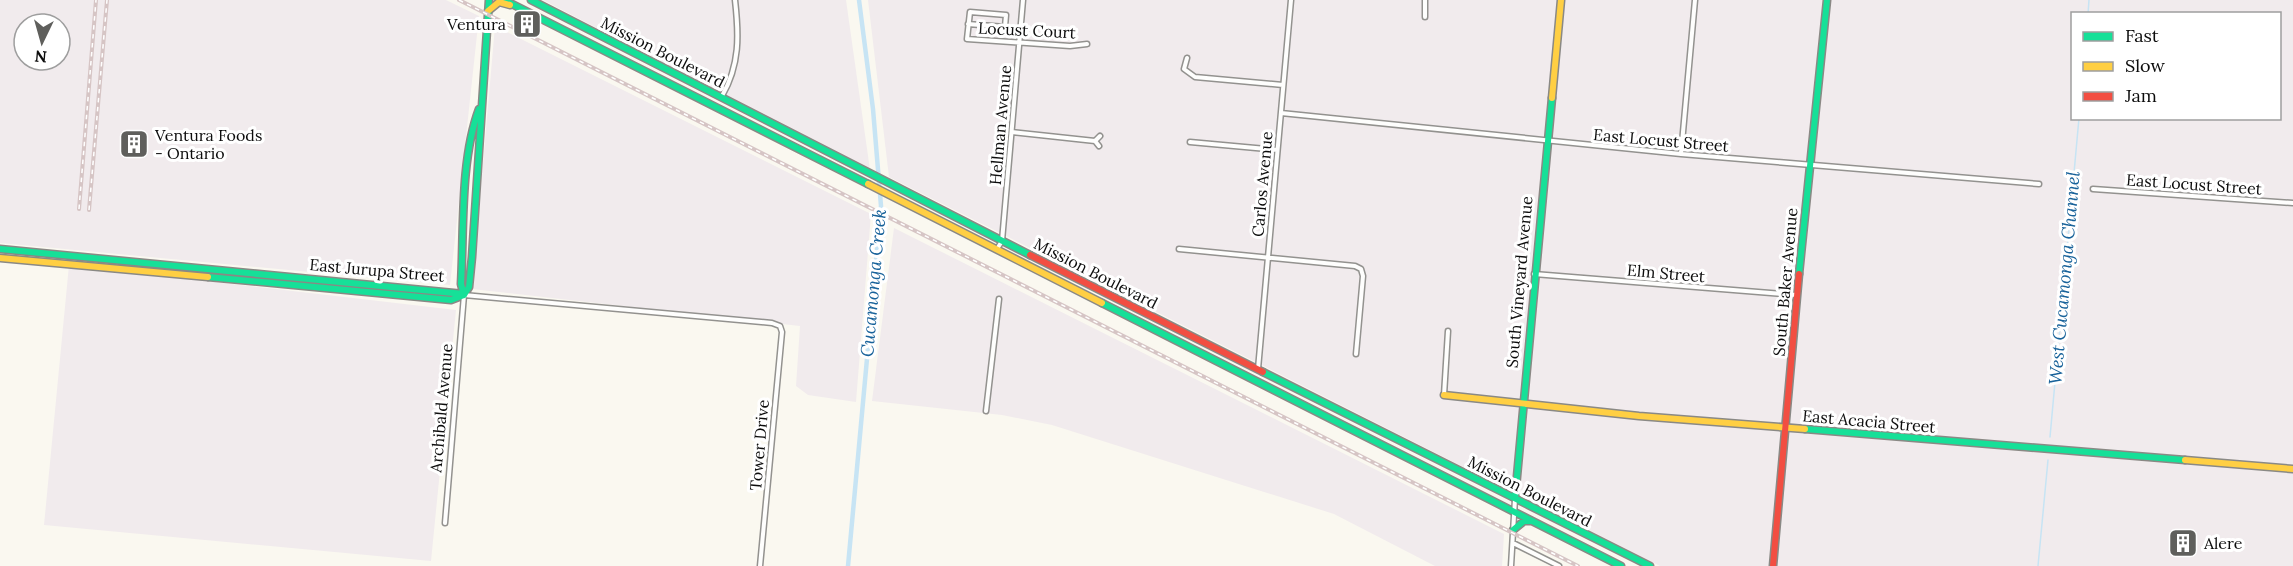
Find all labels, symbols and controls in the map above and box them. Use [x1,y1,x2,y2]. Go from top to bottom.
building icon: Ventura [511,8,543,40]
north arrow [12,12,72,72]
street label: Mission Boulevard [598,12,729,92]
legend [2071,12,2281,120]
place label: Ventura [446,14,506,34]
street label: Locust Court [978,17,1077,43]
text: Fast [2125,24,2159,47]
text: N [34,46,48,67]
text: Slow [2125,54,2165,77]
street label: Hellman Avenue [985,64,1015,186]
text: Jam [2124,84,2157,107]
street label: East Locust Street [1592,124,1730,156]
place label: Ventura Foods - Ontario [154,125,262,163]
building icon: Ventura Foods - Ontario [118,128,150,160]
street label: Carlos Avenue [1247,130,1277,238]
street label: East Locust Street [2126,169,2263,199]
water label: West Cucamonga Channel [2043,170,2085,386]
street label: South Vineyard Avenue [1502,195,1537,369]
street label: South Baker Avenue [1769,207,1801,357]
water label: Cucamonga Creek [855,208,891,358]
street label: Mission Boulevard [1031,233,1162,313]
street label: East Jurupa Street [309,254,446,286]
street label: Elm Street [1626,260,1707,286]
street label: Archibald Avenue [425,342,457,474]
street label: Tower Drive [745,398,773,491]
street label: East Acacia Street [1802,405,1937,437]
street label: Mission Boulevard [1465,451,1596,531]
building icon: Alere [2167,527,2199,559]
place label: Alere [2203,533,2243,553]

